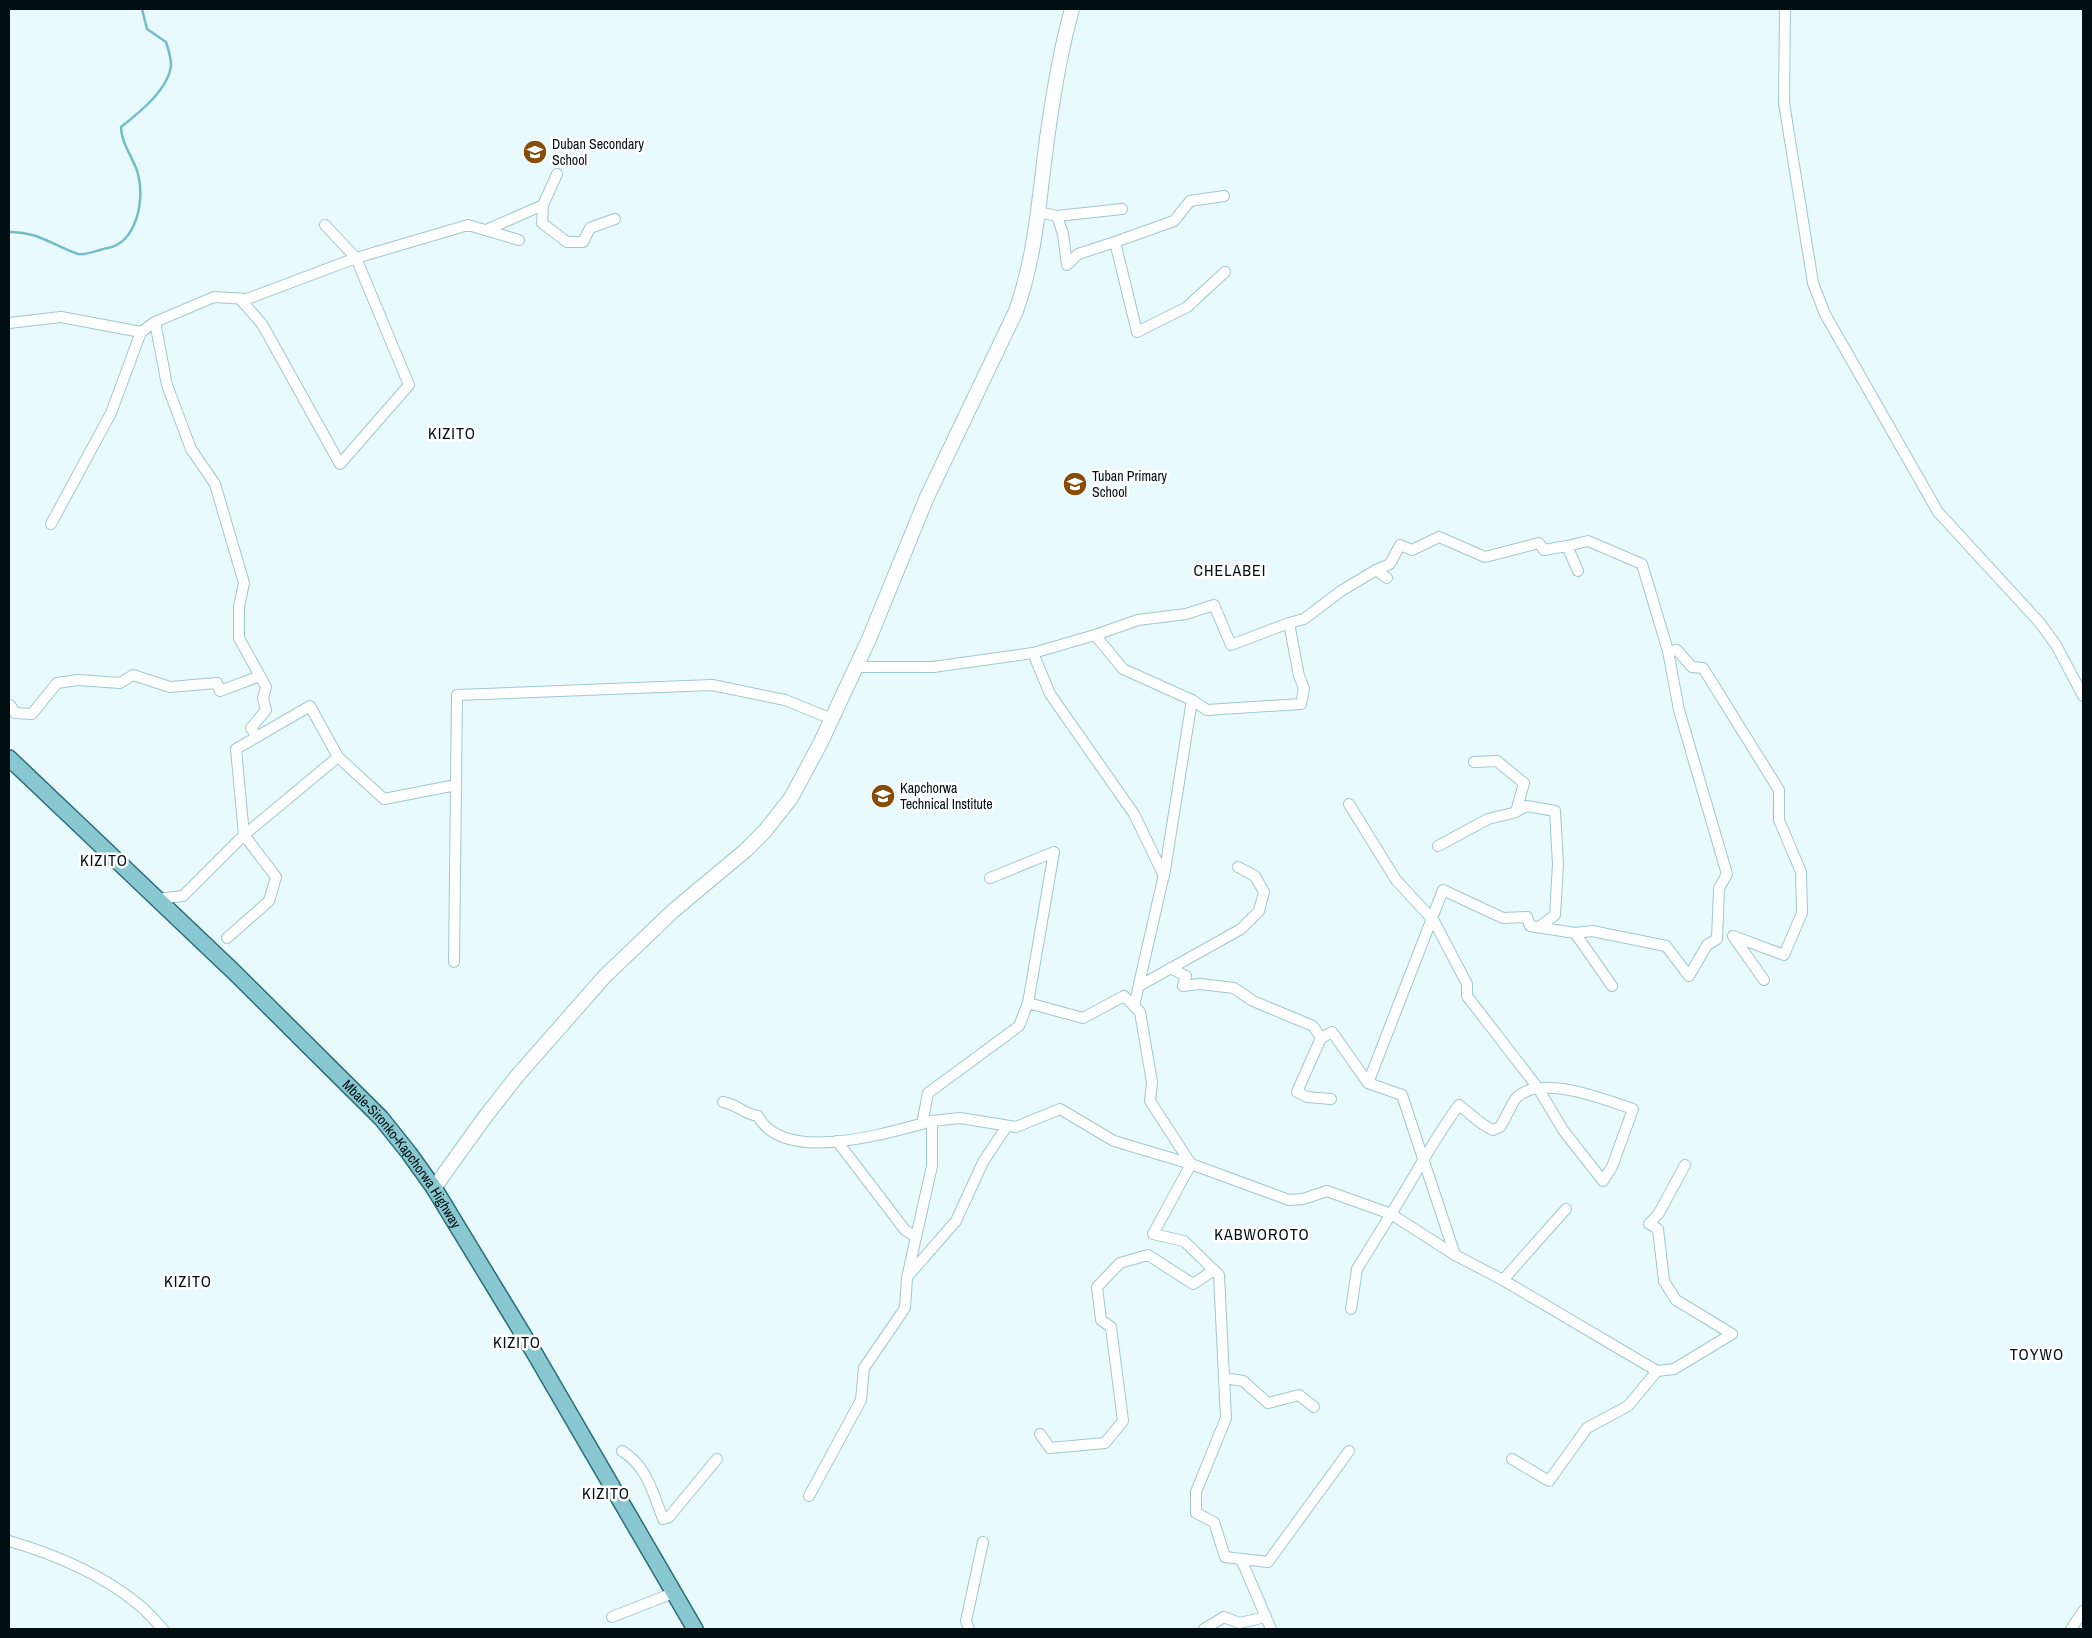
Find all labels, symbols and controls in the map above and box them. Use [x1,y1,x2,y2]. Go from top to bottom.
place label: Duban Secondary School [552,135,644,169]
school or university icon: Duban Secondary School [522,139,548,165]
district label: KIZITO [428,422,476,444]
place label: Tuban Primary School [1092,467,1167,501]
school or university icon: Tuban Primary School [1062,471,1088,497]
district label: CHELABEI [1194,559,1266,581]
place label: Kapchorwa Technical Institute [900,779,993,813]
school or university icon: Kapchorwa Technical Institute [870,783,896,809]
district label: KIZITO [80,849,128,871]
street label: Mbale-Sironko-Kapchorwa Highway [339,1076,465,1232]
district label: KABWOROTO [1214,1223,1310,1245]
district label: KIZITO [164,1270,212,1292]
district label: KIZITO [493,1331,541,1353]
district label: TOYWO [2010,1343,2064,1365]
district label: KIZITO [582,1482,630,1504]

